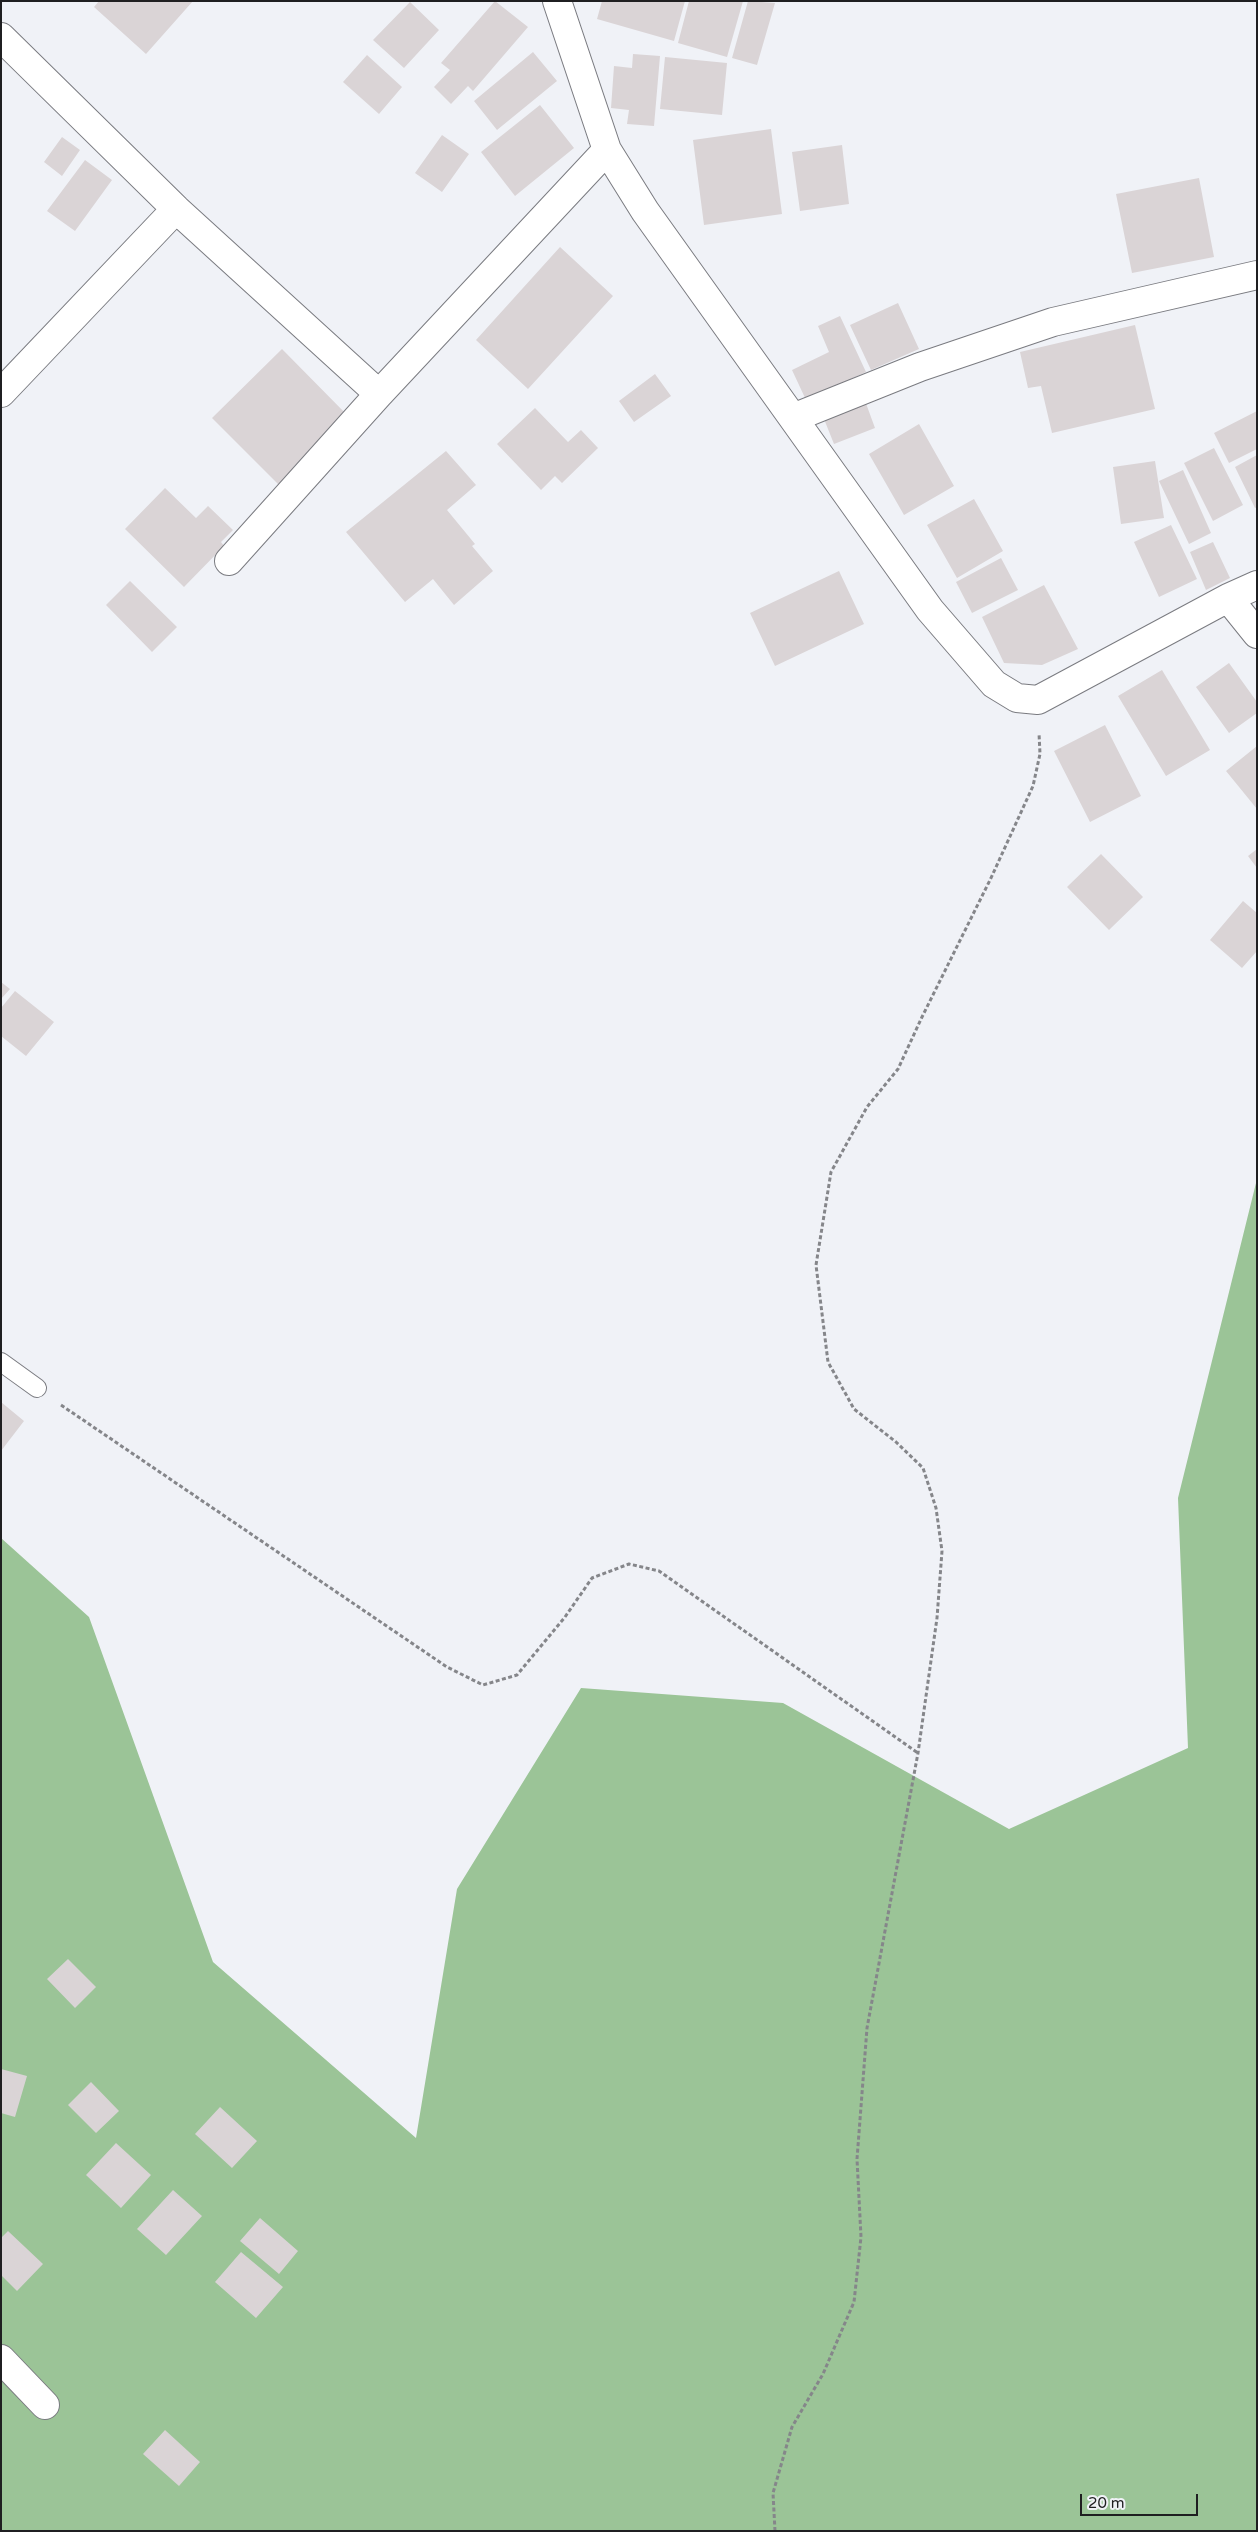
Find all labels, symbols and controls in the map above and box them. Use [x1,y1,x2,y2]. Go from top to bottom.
scale bar [1083,2484,1200,2516]
text: 20 m [1088,2494,1125,2512]

